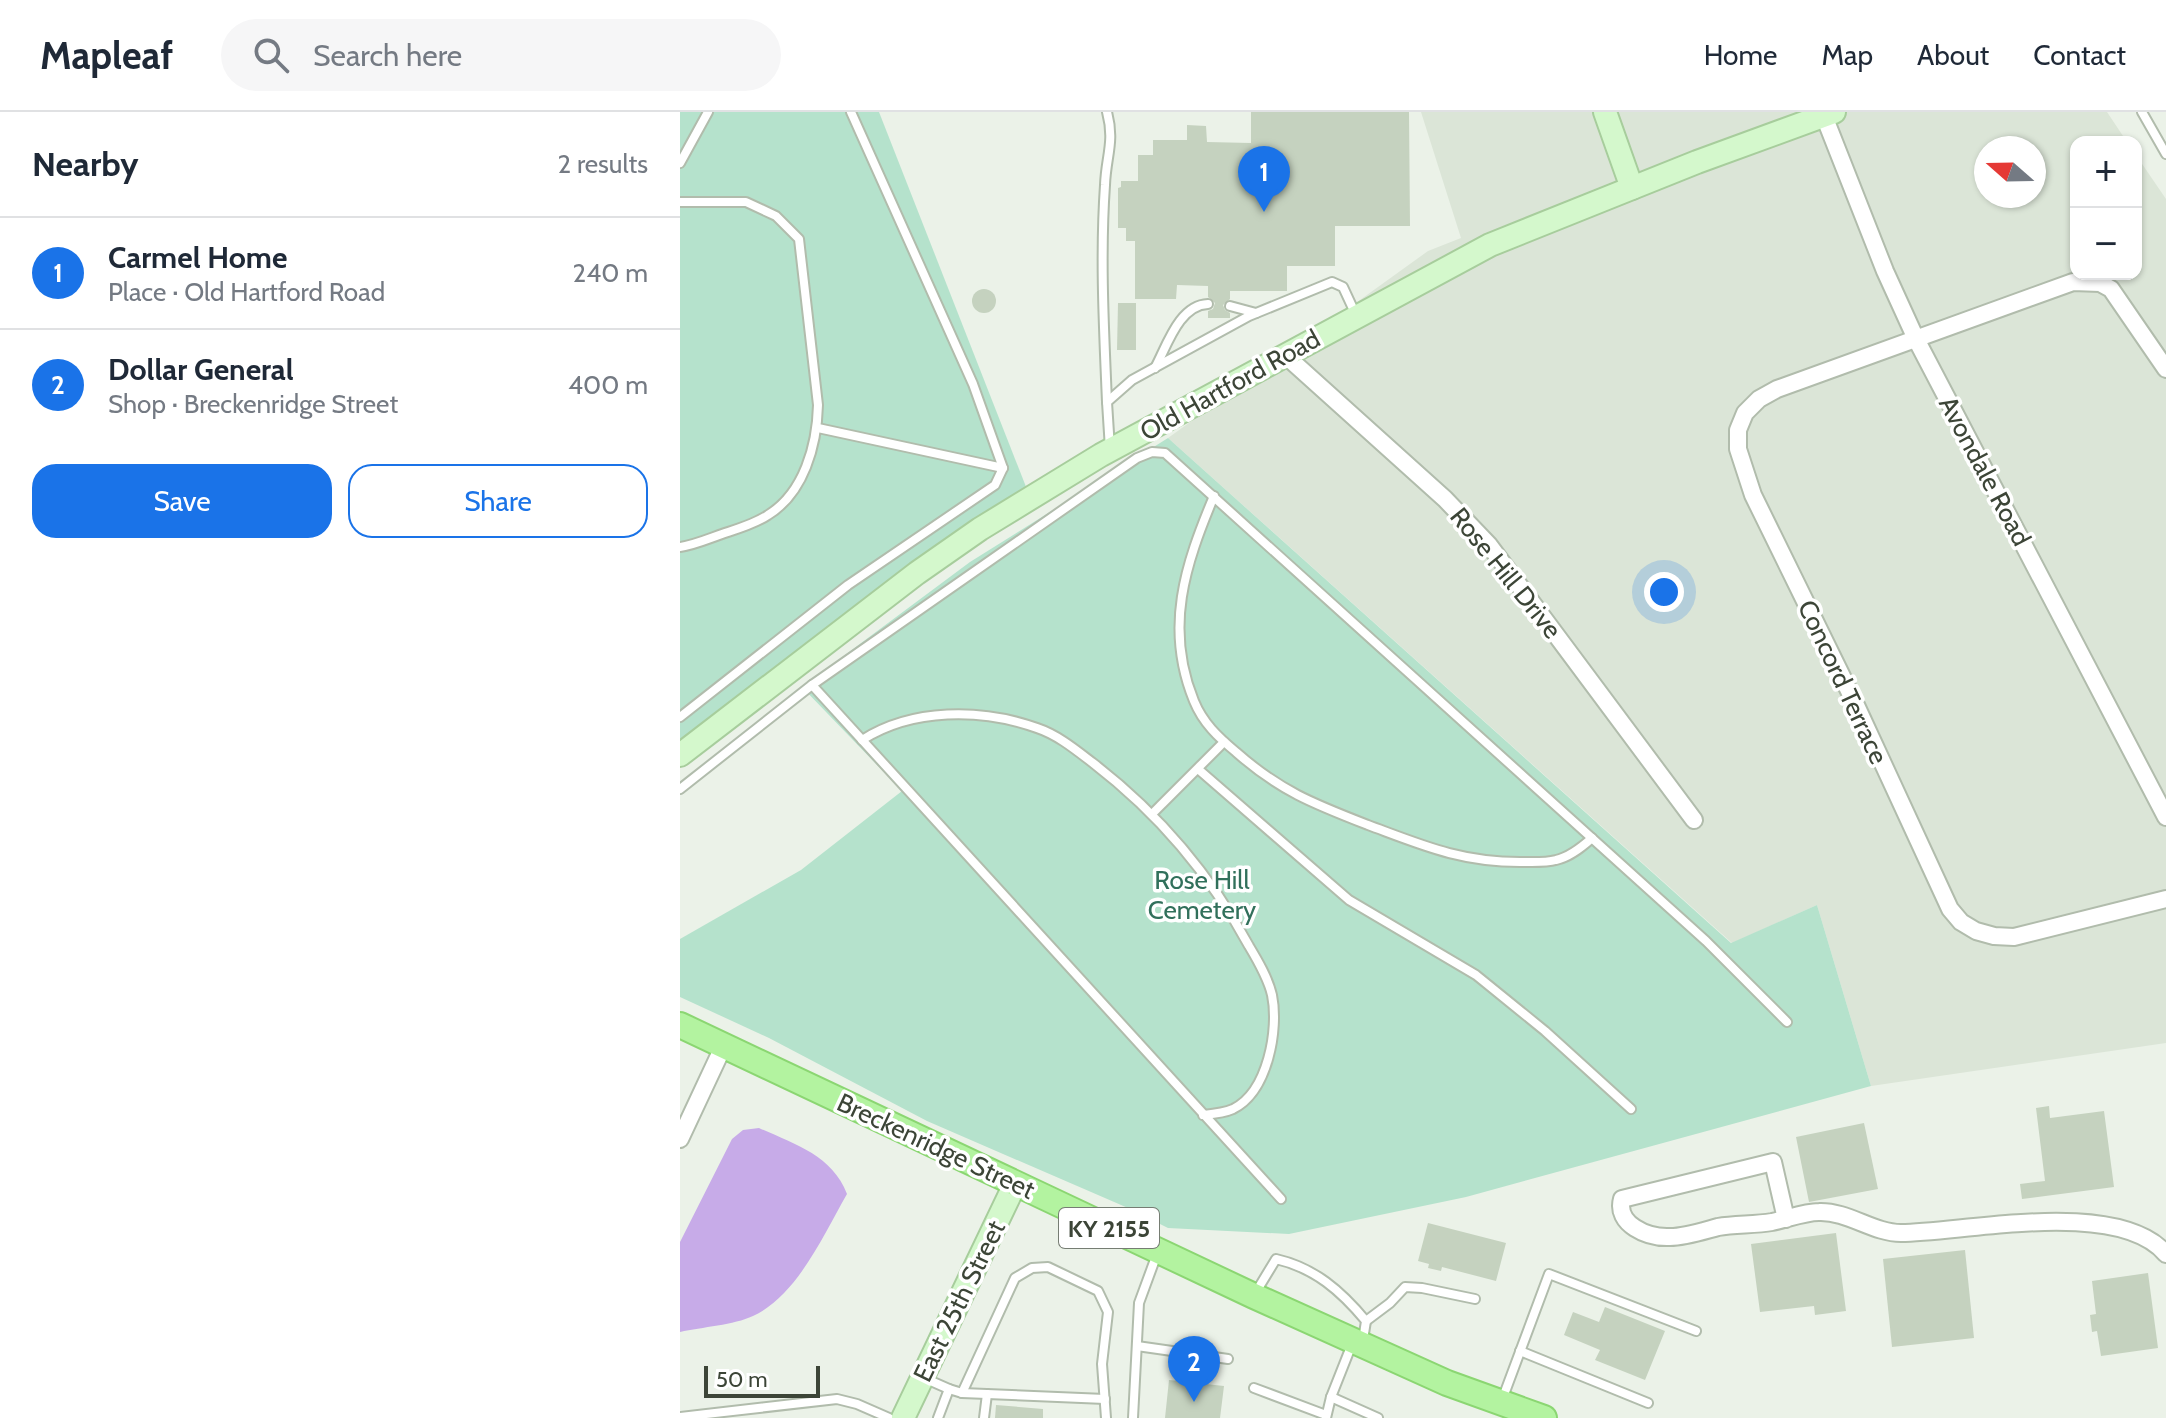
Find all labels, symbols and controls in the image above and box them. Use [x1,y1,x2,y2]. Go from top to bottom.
search box [221,19,781,91]
text: Mapleaf [40,32,173,79]
icon: search [249,33,293,77]
text: Search here [313,37,462,74]
text: Home [1704,38,1777,72]
text: Map [1821,38,1873,72]
text: About [1917,38,1989,72]
text: Contact [2033,38,2126,72]
north arrow [1974,136,2046,208]
map controls [2070,136,2142,280]
button: + [2070,136,2142,208]
text: Nearby [32,143,139,185]
pin: 1 [1238,146,1290,212]
text: 2 results [557,148,648,180]
button: − [2070,208,2142,280]
text: Carmel Home [108,239,287,276]
text: 1 [53,257,63,289]
text: 240 m [573,257,648,289]
text: Place · Old Hartford Road [108,276,385,308]
street label: Old Hartford Road [1134,322,1326,448]
text: Dollar General [108,351,294,388]
text: 2 [51,369,65,401]
text: 400 m [568,369,648,401]
text: Shop · Breckenridge Street [108,388,398,420]
street label: Avondale Road [1932,391,2038,551]
button: Save [32,464,332,538]
button: Share [348,464,648,538]
street label: Rose Hill Drive [1443,501,1569,645]
your location [1644,572,1684,612]
street label: Concord Terrace [1791,595,1895,769]
park label: Rose Hill Cemetery [1148,864,1256,926]
street label: Breckenridge Street [832,1086,1040,1206]
road number: KY 2155 [1059,1208,1159,1248]
street label: East 25th Street [906,1215,1012,1387]
pin: 2 [1168,1336,1220,1402]
scale bar [704,1362,820,1398]
text: 50 m [716,1366,768,1393]

